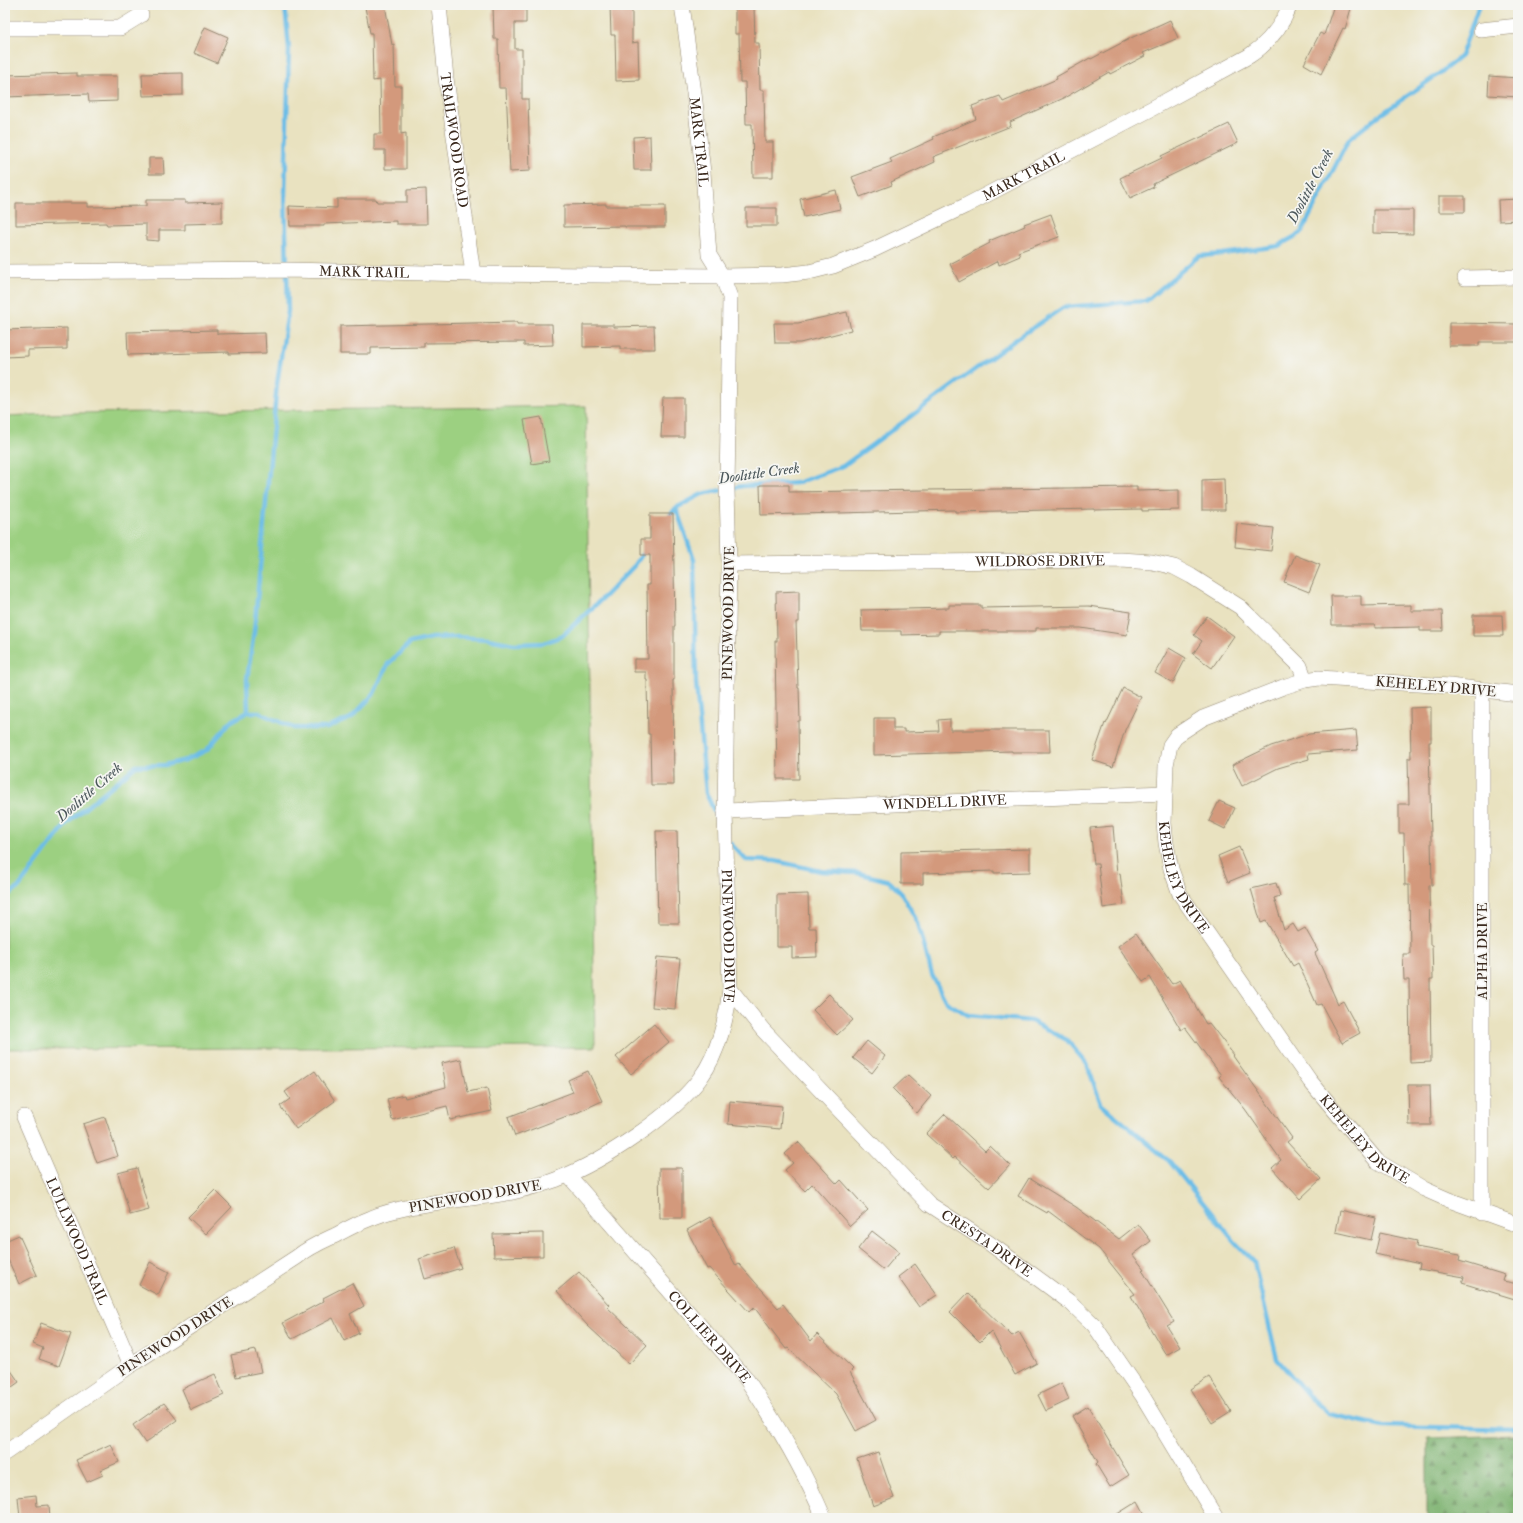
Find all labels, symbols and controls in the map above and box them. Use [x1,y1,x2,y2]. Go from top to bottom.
street label: TRAILWOOD ROAD [437,72,472,209]
street label: MARK TRAIL [686,96,712,187]
water label: Doolittle Creek [1282,146,1338,228]
street label: MARK TRAIL [980,148,1068,204]
street label: MARK TRAIL [319,263,409,282]
water label: Doolittle Creek [716,458,801,489]
street label: PINEWOOD DRIVE [719,546,738,680]
street label: WILDROSE DRIVE [974,552,1105,571]
street label: KEHELEY DRIVE [1375,673,1497,700]
water label: Doolittle Creek [52,758,126,827]
street label: WINDELL DRIVE [882,791,1007,814]
street label: KEHELEY DRIVE [1155,820,1213,937]
street label: PINEWOOD DRIVE [718,869,738,1004]
street label: ALPHA DRIVE [1474,902,1491,1001]
street label: KEHELEY DRIVE [1316,1091,1413,1188]
street label: LULLWOOD TRAIL [42,1175,112,1307]
street label: PINEWOOD DRIVE [408,1176,543,1217]
street label: CRESTA DRIVE [938,1206,1036,1281]
street label: COLLIER DRIVE [664,1287,755,1386]
street label: PINEWOOD DRIVE [114,1293,236,1380]

